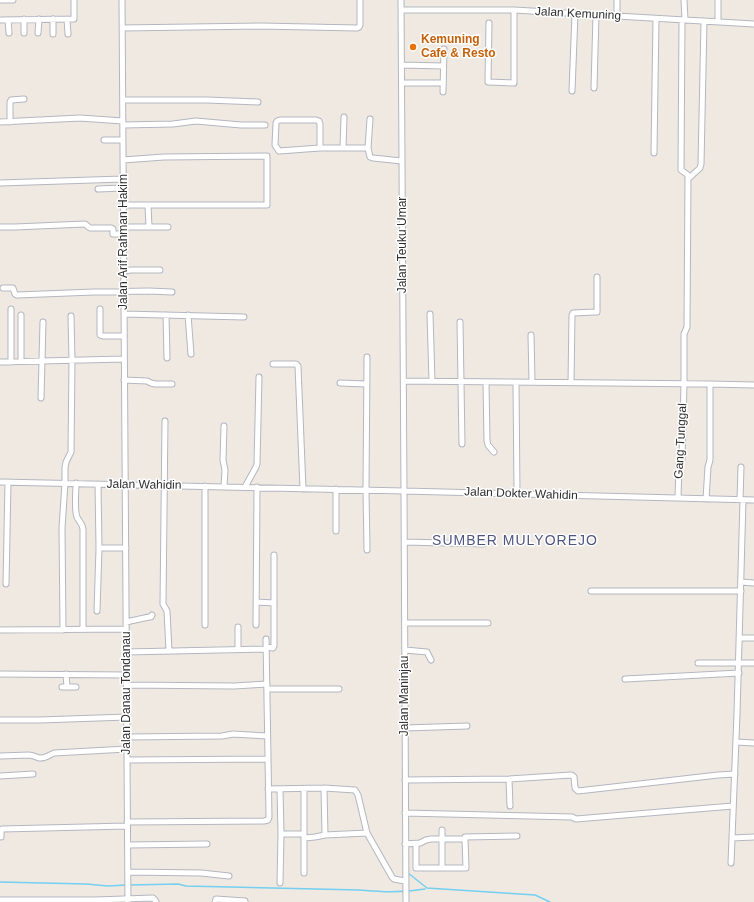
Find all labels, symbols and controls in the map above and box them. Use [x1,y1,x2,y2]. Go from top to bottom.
street label: Jalan Kemuning [535,5,621,23]
place label: Kemuning Cafe & Resto [421,33,496,61]
marker: Kemuning Cafe & Resto [408,42,418,52]
street label: Jalan Arif Rahman Hakim [117,174,131,310]
street label: Jalan Teuku Umar [396,197,410,293]
street label: Gang Tunggal [672,403,690,479]
street label: Jalan Wahidin [106,477,182,493]
street label: Jalan Dokter Wahidin [464,485,578,503]
district label: SUMBER MULYOREJO [432,533,598,549]
street label: Jalan Danau Tondanau [120,631,134,755]
street label: Jalan Maninjau [398,656,412,736]

